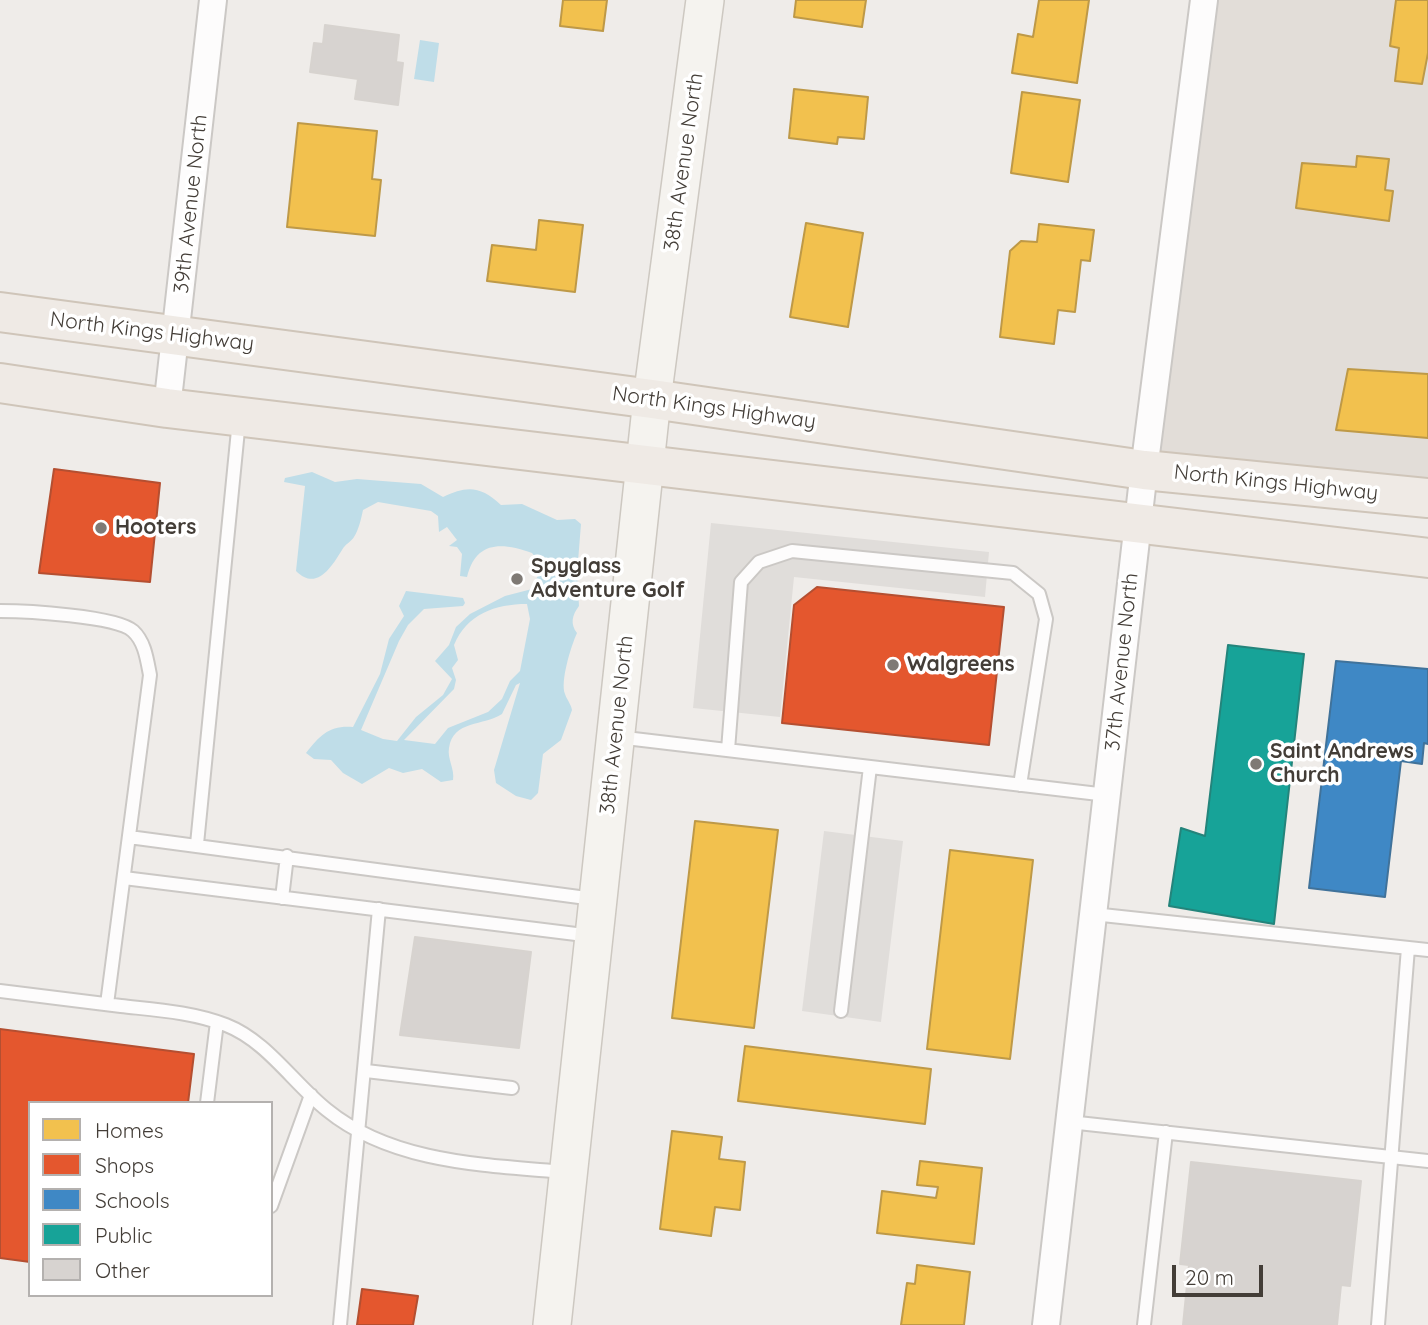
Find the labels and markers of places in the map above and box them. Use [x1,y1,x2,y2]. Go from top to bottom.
place label: Hooters [115,515,196,541]
marker: Hooters [93,520,109,536]
place label: Spyglass Adventure Golf [531,554,685,604]
marker: Spyglass Adventure Golf [509,571,525,587]
place label: Walgreens [907,652,1015,678]
marker: Walgreens [885,657,901,673]
place label: Saint Andrews Church [1270,739,1414,789]
marker: Saint Andrews Church [1248,756,1264,772]

